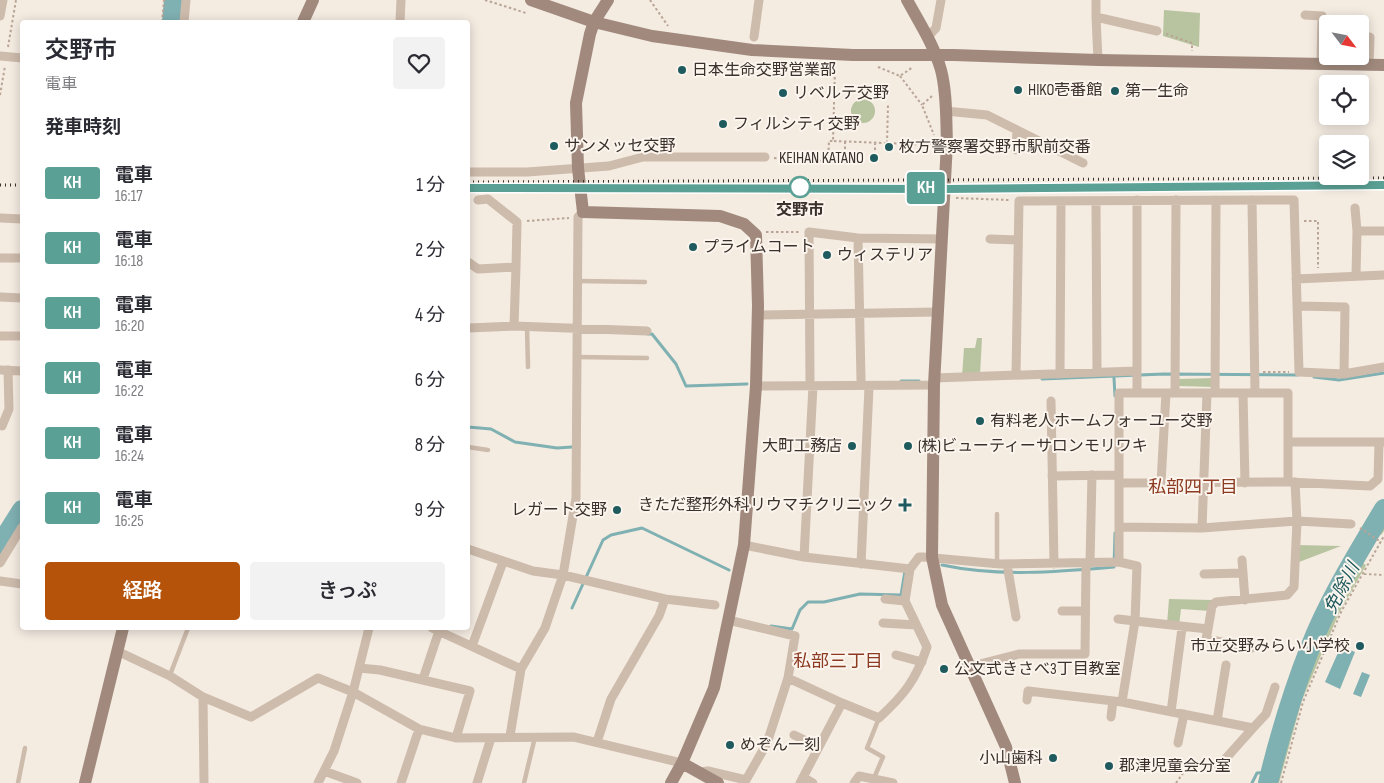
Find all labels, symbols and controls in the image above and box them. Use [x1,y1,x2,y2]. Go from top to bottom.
north arrow [1319,15,1369,65]
map controls [1319,15,1369,185]
text: 交野市 [45,36,117,65]
button: heart [393,37,445,89]
place label: 日本生命交野営業部 [692,61,836,80]
marker: 日本生命交野営業部 [676,64,688,76]
text: 電車 [45,75,77,94]
button: locate [1319,75,1369,125]
place label: HIKO壱番館 [1028,81,1102,100]
place label: 第一生命 [1125,82,1189,101]
place label: リベルテ交野 [793,84,889,103]
marker: HIKO壱番館 [1012,84,1024,96]
marker: 第一生命 [1109,85,1121,97]
marker: リベルテ交野 [777,87,789,99]
place label: フィルシティ交野 [733,115,860,134]
text: 発車時刻 [45,116,121,139]
marker: フィルシティ交野 [717,118,729,130]
button: layers [1319,135,1369,185]
place label: サンメッセ交野 [564,137,676,156]
place label: 枚方警察署交野市駅前交番 [899,138,1091,157]
marker: サンメッセ交野 [548,140,560,152]
marker: 枚方警察署交野市駅前交番 [883,141,895,153]
place label: KEIHAN KATANO [779,149,864,168]
marker: KEIHAN KATANO [868,152,880,164]
text: 電車 [115,164,153,187]
text: KH [63,172,82,193]
line badge: KH [904,172,948,204]
text: 1 分 [416,174,445,197]
marker: 交野市 [789,176,811,198]
text: KH [917,177,935,198]
text: 16:17 [115,187,143,206]
place label: 交野市 [776,201,824,220]
text: 電車 [115,229,153,252]
text: KH [63,237,82,258]
place label: プライムコート [703,238,815,257]
text: 2 分 [415,239,445,262]
marker: プライムコート [687,241,699,253]
place label: ウィステリア [837,246,933,265]
marker: ウィステリア [821,249,833,261]
text: 16:18 [115,252,143,271]
text: 電車 [115,294,153,317]
text: KH [63,302,82,323]
text: 4 分 [415,304,445,327]
text: 16:20 [115,317,144,336]
text: 電車 [115,359,153,382]
text: KH [63,367,82,388]
text: 6 分 [415,369,445,392]
text: 16:22 [115,382,144,401]
place label: 有料老人ホームフォーユー交野 [990,412,1213,431]
marker: 有料老人ホームフォーユー交野 [974,415,986,427]
text: 電車 [115,424,153,447]
text: KH [63,432,82,453]
text: 8 分 [415,434,445,457]
place label: 大町工務店 [762,437,842,456]
place label: (株)ビューティーサロンモリワキ [918,437,1148,456]
marker: 大町工務店 [846,440,858,452]
marker: (株)ビューティーサロンモリワキ [902,440,914,452]
text: 16:24 [115,447,144,466]
district label: 私部四丁目 [1148,477,1238,498]
text: 電車 [115,489,153,512]
place label: きただ整形外科リウマチクリニック [638,496,894,515]
text: KH [63,497,82,518]
marker: きただ整形外科リウマチクリニック [898,498,912,512]
text: 9 分 [415,499,445,522]
place label: レガート交野 [511,501,607,520]
marker: レガート交野 [611,504,623,516]
text: 16:25 [115,512,144,531]
water label: 免除川 [1320,557,1365,617]
button: 経路 [45,562,240,620]
button: きっぷ [250,562,445,620]
place label: 市立交野みらい小学校 [1190,637,1350,656]
marker: 市立交野みらい小学校 [1354,640,1366,652]
district label: 私部三丁目 [793,651,883,672]
place label: 公文式きさべ3丁目教室 [954,660,1121,679]
marker: 公文式きさべ3丁目教室 [938,663,950,675]
place label: めぞん一刻 [740,736,820,755]
marker: めぞん一刻 [724,739,736,751]
place label: 小山歯科 [979,749,1043,768]
marker: 小山歯科 [1047,752,1059,764]
place label: 郡津児童会分室 [1119,757,1231,776]
marker: 郡津児童会分室 [1103,760,1115,772]

